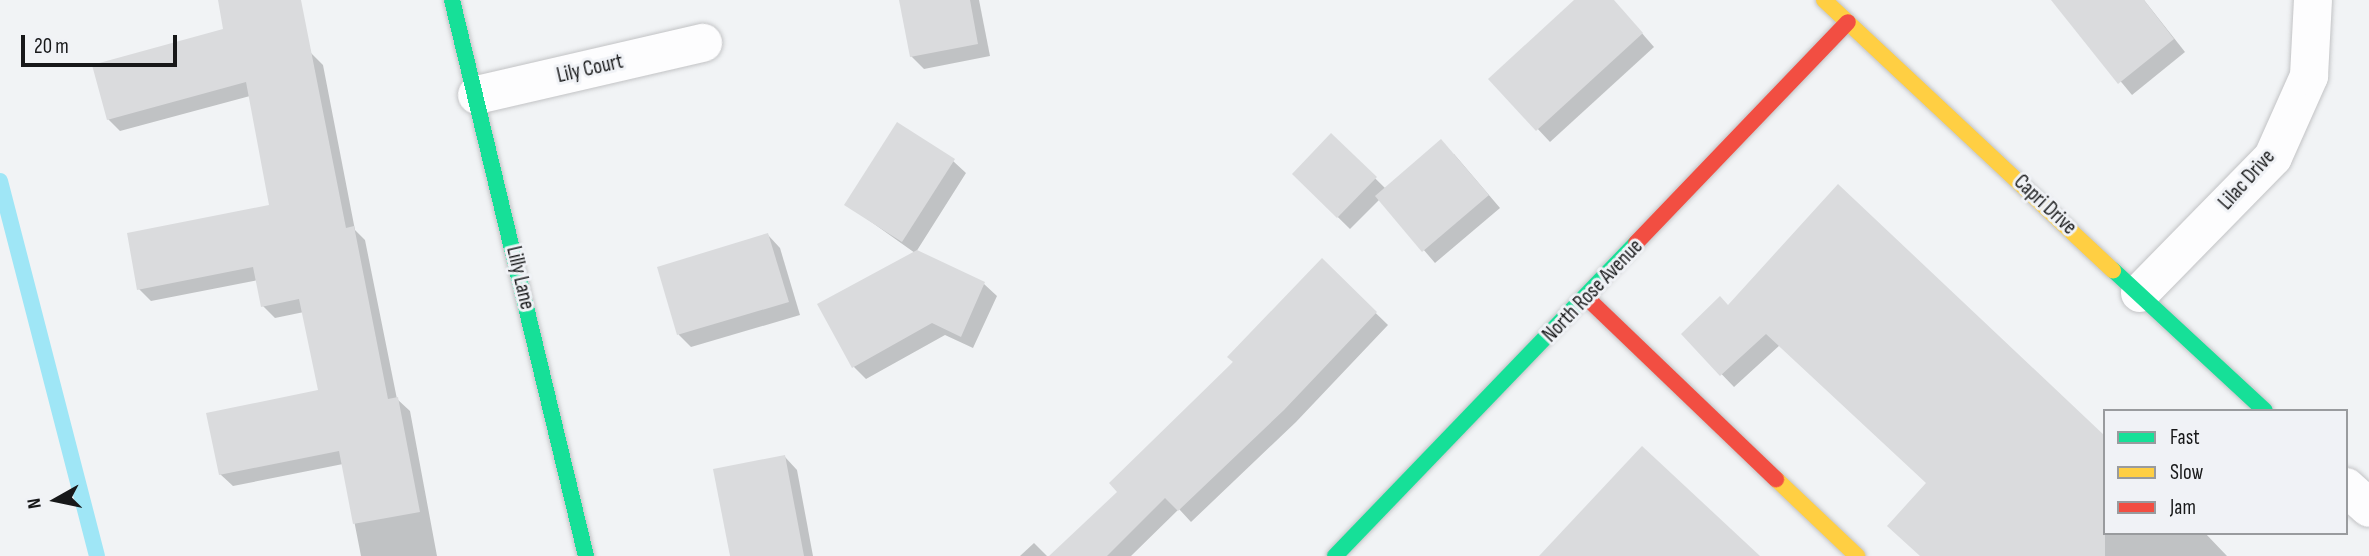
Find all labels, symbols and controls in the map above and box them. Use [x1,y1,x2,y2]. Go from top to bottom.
scale bar [24,21,180,65]
text: 20 m [34,34,69,59]
street label: Lily Court [554,49,626,89]
street label: Lilac Drive [2214,145,2280,215]
street label: Capri Drive [2008,170,2082,240]
street label: North Rose Avenue [1538,234,1648,348]
street label: Lilly Lane [500,244,540,312]
legend [2103,409,2348,535]
text: Fast [2170,425,2200,450]
text: Slow [2170,460,2203,485]
north arrow [21,465,91,535]
text: Jam [2170,495,2196,520]
text: N [23,497,47,510]

